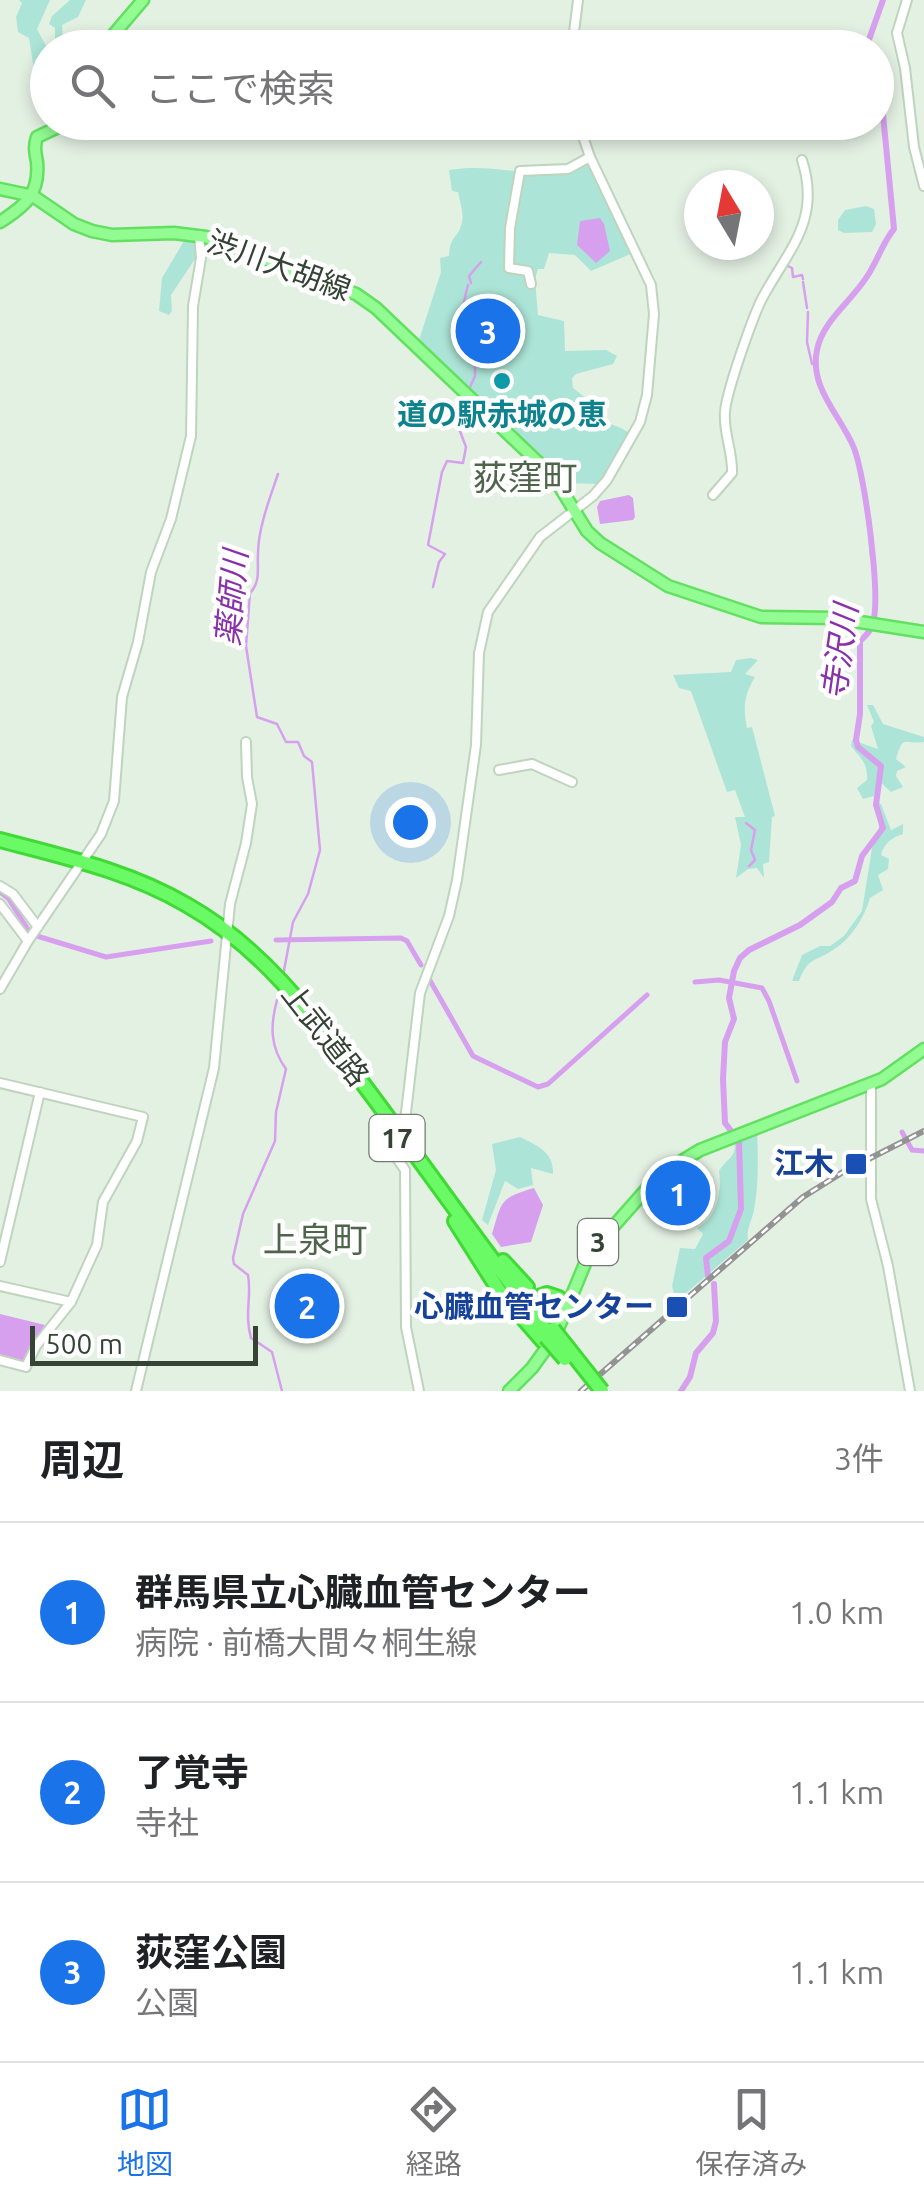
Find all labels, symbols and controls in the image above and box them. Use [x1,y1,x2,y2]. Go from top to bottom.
search box [30,30,894,140]
icon: search [65,58,120,113]
text: ここで検索 [145,67,335,109]
north arrow [684,170,774,260]
street label: 渋川大胡線 [203,223,356,307]
pin: 3 [456,294,520,368]
marker: 道の駅赤城の恵 [491,370,513,392]
place label: 道の駅赤城の恵 [397,397,607,431]
district label: 荻窪町 [472,457,578,497]
water label: 薬師川 [209,546,253,647]
water label: 寺沢川 [815,599,864,702]
your location [385,797,436,848]
street label: 上武道路 [275,977,376,1092]
road number: 17 [370,1115,424,1161]
place label: 江木 [774,1146,834,1180]
marker: 江木 [843,1151,869,1177]
pin: 1 [646,1156,710,1230]
district label: 上泉町 [262,1219,368,1259]
road number: 3 [578,1219,618,1265]
pin: 2 [274,1268,340,1344]
place label: 心臓血管センター [414,1289,654,1323]
marker: 心臓血管センター [664,1294,690,1320]
scale bar [30,1321,258,1366]
text: 500 m [45,1328,123,1359]
text: 周辺 [40,1436,124,1483]
text: 3件 [834,1440,884,1476]
text: 群馬県立心臓血管センター [135,1571,591,1613]
text: 1 [63,1594,82,1630]
text: 1.0 km [789,1594,884,1630]
text: 病院 · 前橋大間々桐生線 [135,1624,478,1660]
text: 了覚寺 [135,1751,249,1793]
text: 2 [63,1774,82,1810]
text: 1.1 km [789,1774,884,1810]
text: 寺社 [135,1804,199,1840]
text: 荻窪公園 [135,1931,287,1973]
text: 3 [63,1954,82,1990]
text: 1.1 km [789,1954,884,1990]
text: 公園 [135,1984,199,2020]
tab: 地図 [117,2082,173,2182]
tab: 経路 [406,2082,462,2182]
tab: 保存済み [695,2082,807,2182]

